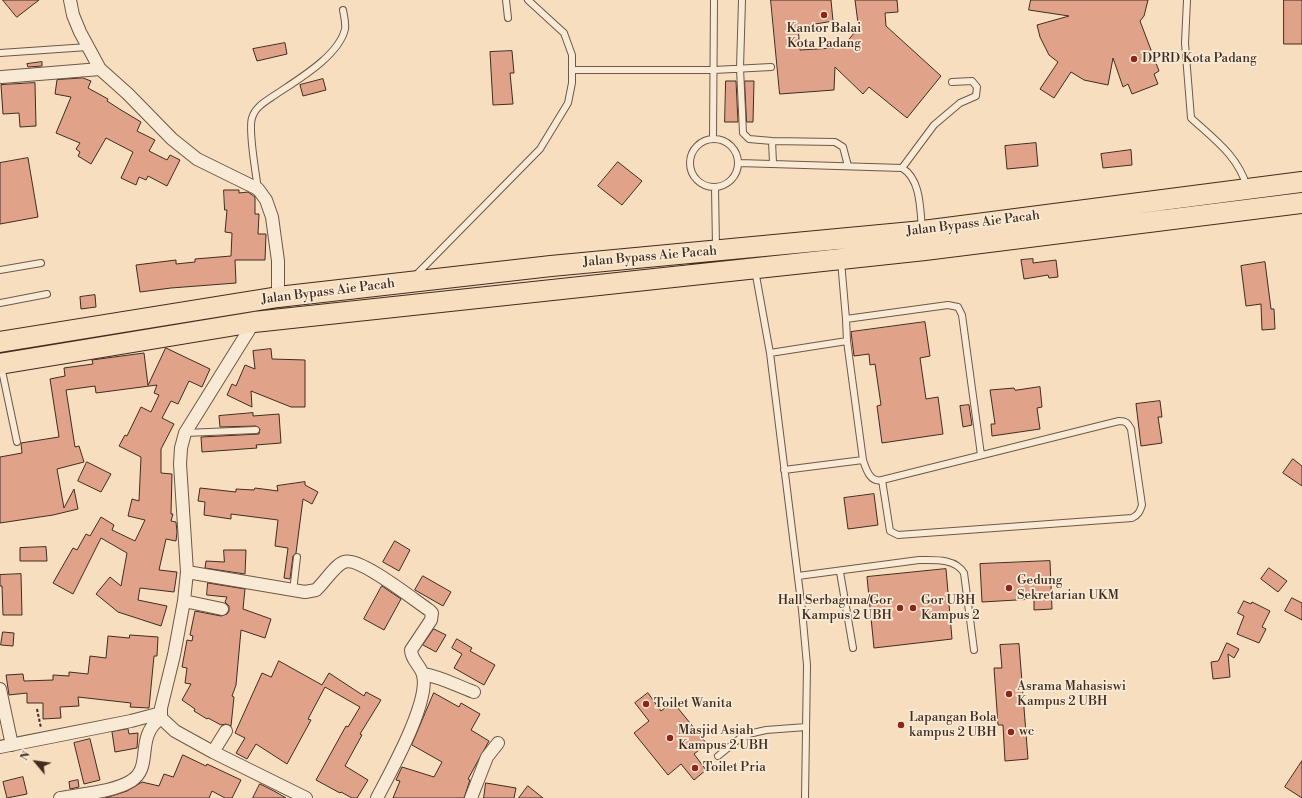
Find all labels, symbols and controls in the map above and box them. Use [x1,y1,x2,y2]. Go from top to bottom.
marker: Kantor Balai Kota Padang [819,10,829,20]
place label: Kantor Balai Kota Padang [787,21,861,52]
place label: DPRD Kota Padang [1142,51,1257,67]
marker: DPRD Kota Padang [1129,54,1139,64]
street label: Jalan Bypass Aie Pacah [905,208,1041,240]
street label: Jalan Bypass Aie Pacah [582,243,718,271]
street label: Jalan Bypass Aie Pacah [260,276,396,308]
place label: Gedung Sekretarian UKM [1017,573,1119,604]
marker: Gedung Sekretarian UKM [1004,583,1014,593]
place label: Hall Serbaguna/Gor Kampus 2 UBH [778,593,892,624]
place label: Gor UBH Kampus 2 [921,593,980,624]
marker: Hall Serbaguna/Gor Kampus 2 UBH [895,603,905,613]
marker: Gor UBH Kampus 2 [908,603,918,613]
place label: Asrama Mahasiswi Kampus 2 UBH [1017,679,1126,710]
marker: Asrama Mahasiswi Kampus 2 UBH [1004,689,1014,699]
place label: Toilet Wanita [654,696,732,712]
marker: Toilet Wanita [641,699,651,709]
place label: Lapangan Bola kampus 2 UBH [909,710,997,741]
marker: Lapangan Bola kampus 2 UBH [896,720,906,730]
place label: Masjid Asiah Kampus 2 UBH [678,723,768,754]
place label: wc [1019,724,1034,740]
marker: wc [1006,727,1016,737]
marker: Masjid Asiah Kampus 2 UBH [665,733,675,743]
north arrow [16,742,56,782]
text: N [17,749,34,763]
place label: Toilet Pria [703,760,766,776]
marker: Toilet Pria [690,763,700,773]

